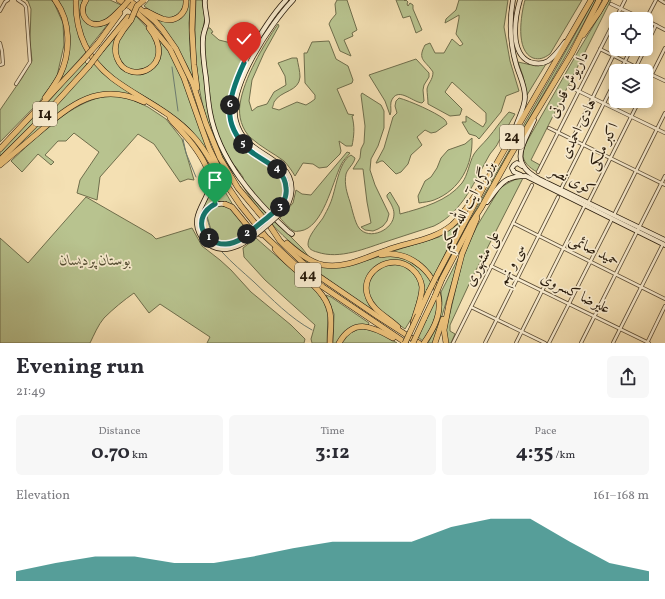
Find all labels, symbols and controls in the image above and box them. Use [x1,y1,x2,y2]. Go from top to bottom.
map controls [609,12,653,108]
button: locate [609,12,653,56]
pin [227,22,261,63]
icon: check [233,28,255,50]
street label: داریوش قدرتی [543,48,595,122]
button: layers [609,64,653,108]
pin: 6 [220,95,240,115]
street label: هادی احمدی [556,96,602,162]
text: 6 [227,97,233,112]
road number: 14 [33,102,57,126]
street label: اکبر ملکی [584,120,624,174]
road number: 24 [500,125,524,149]
pin: 5 [233,134,253,154]
text: 5 [240,136,246,151]
street label: بزرگراه آیت الله حکیم [432,156,504,256]
pin: 4 [267,159,287,179]
street label: کوی نصر [544,160,598,201]
text: 4 [274,161,280,176]
pin [198,163,232,204]
icon: arrive [204,169,226,191]
pin: 3 [270,197,290,217]
text: 3 [277,199,283,214]
pin: 2 [237,224,257,244]
text: 2 [244,226,250,241]
street label: علی مشهوری [460,227,506,290]
pin: 1 [199,228,219,248]
text: 1 [207,230,211,245]
street label: حمید صائمی [565,230,623,272]
street label: سی و نهم [493,241,533,290]
park label: بوستان پردیسان [59,251,131,272]
road number: 44 [295,263,321,287]
street label: علیرضا کسروی [537,268,614,320]
text: Evening run [16,352,145,383]
button: share [607,356,649,398]
text: 21:49 [16,383,45,401]
text: Distance [98,424,141,439]
text: Time [320,424,345,439]
text: Pace [535,424,557,439]
text: 0.70 [91,439,130,467]
text: 3:12 [315,439,350,467]
text: 4:35 [516,439,553,467]
text: km [130,448,148,463]
text: /km [553,448,575,463]
text: Elevation [16,487,70,505]
text: 161–168 m [593,487,649,505]

